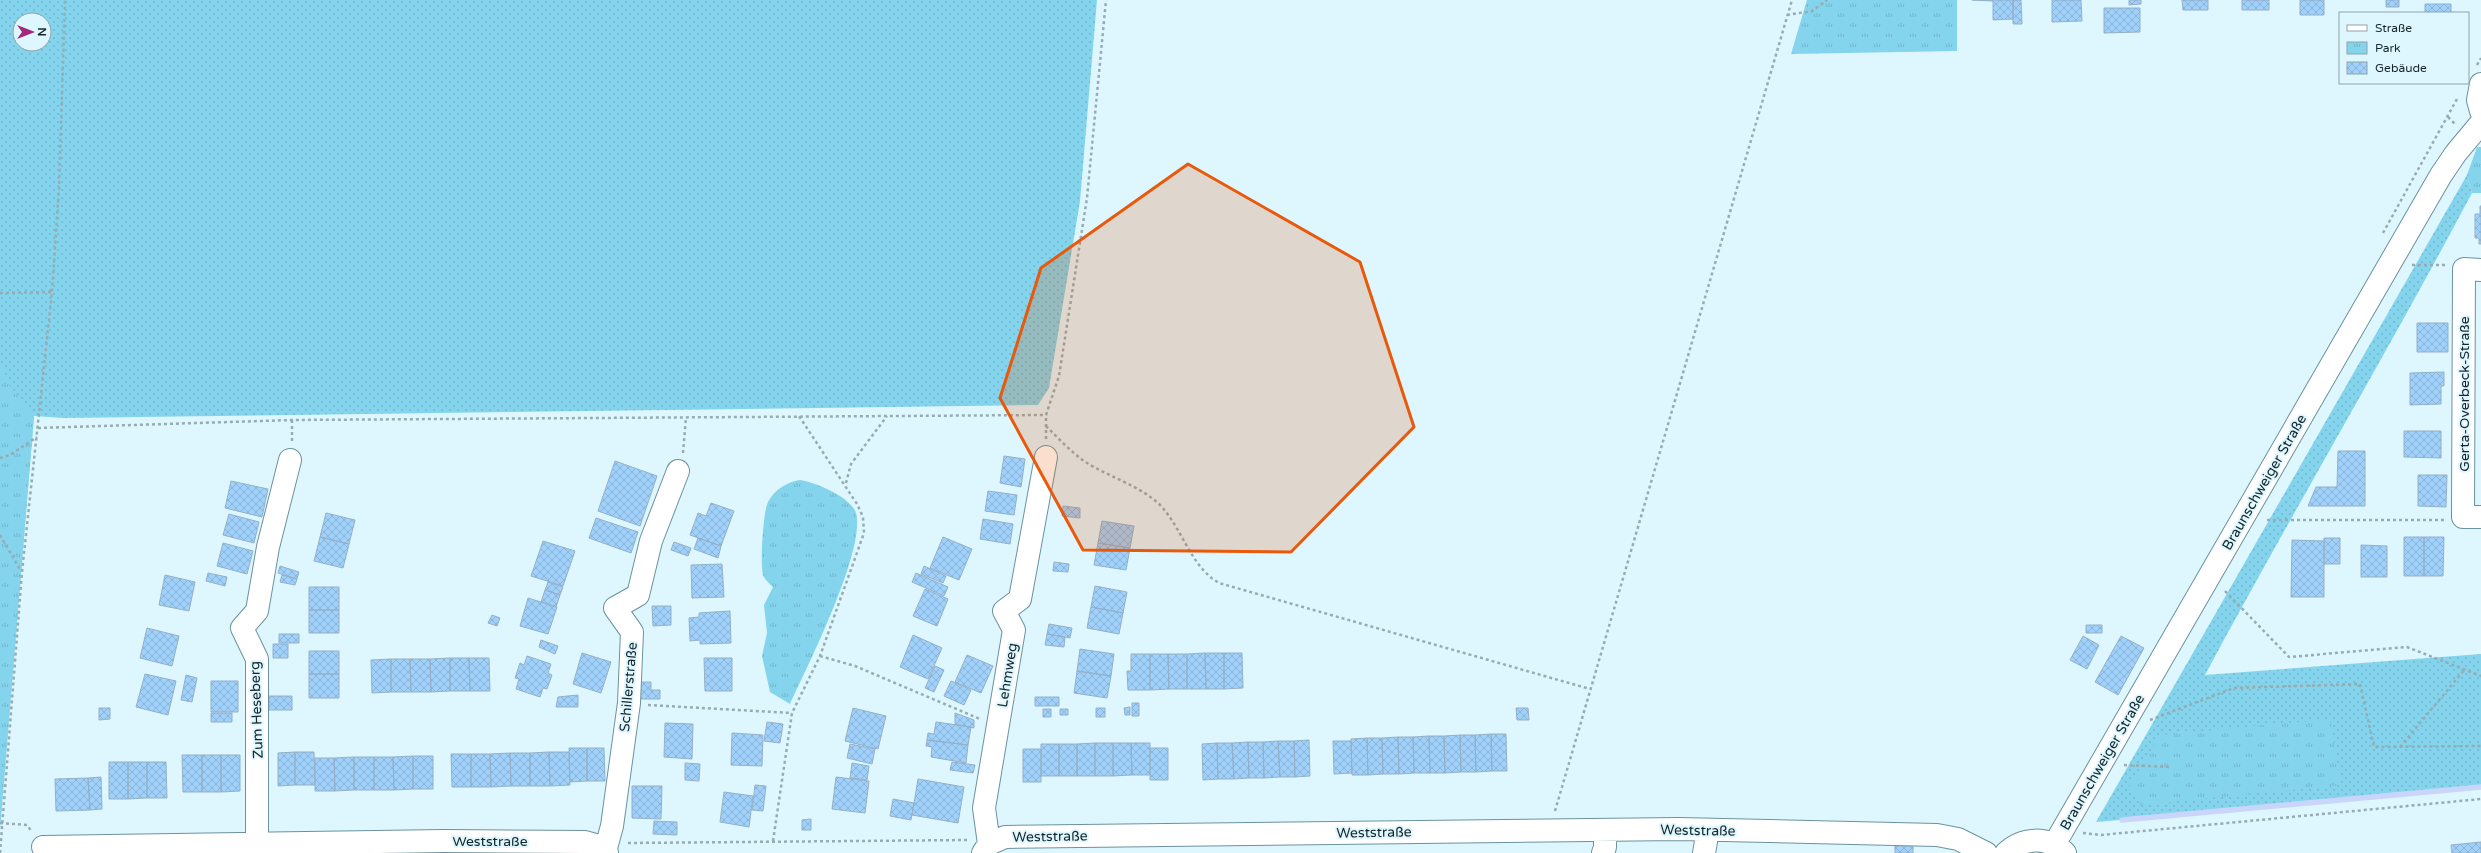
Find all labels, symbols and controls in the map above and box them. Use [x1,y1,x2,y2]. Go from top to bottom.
north arrow [12,12,52,52]
legend [2339,12,2469,84]
text: Straße [2375,21,2412,35]
text: N [35,28,48,36]
text: Park [2375,41,2401,55]
text: Gebäude [2375,61,2427,75]
street label: Gerta-Overbeck-Straße [2456,316,2473,472]
street label: Braunschweiger Straße [2219,411,2310,553]
street label: Schillerstraße [616,641,641,733]
street label: Lehmweg [994,642,1021,709]
street label: Zum Heseberg [246,661,267,759]
street label: Braunschweiger Straße [2057,691,2148,833]
street label: Weststraße [1660,821,1736,840]
street label: Weststraße [1336,823,1412,842]
street label: Weststraße [1012,827,1088,846]
street label: Weststraße [452,833,528,850]

